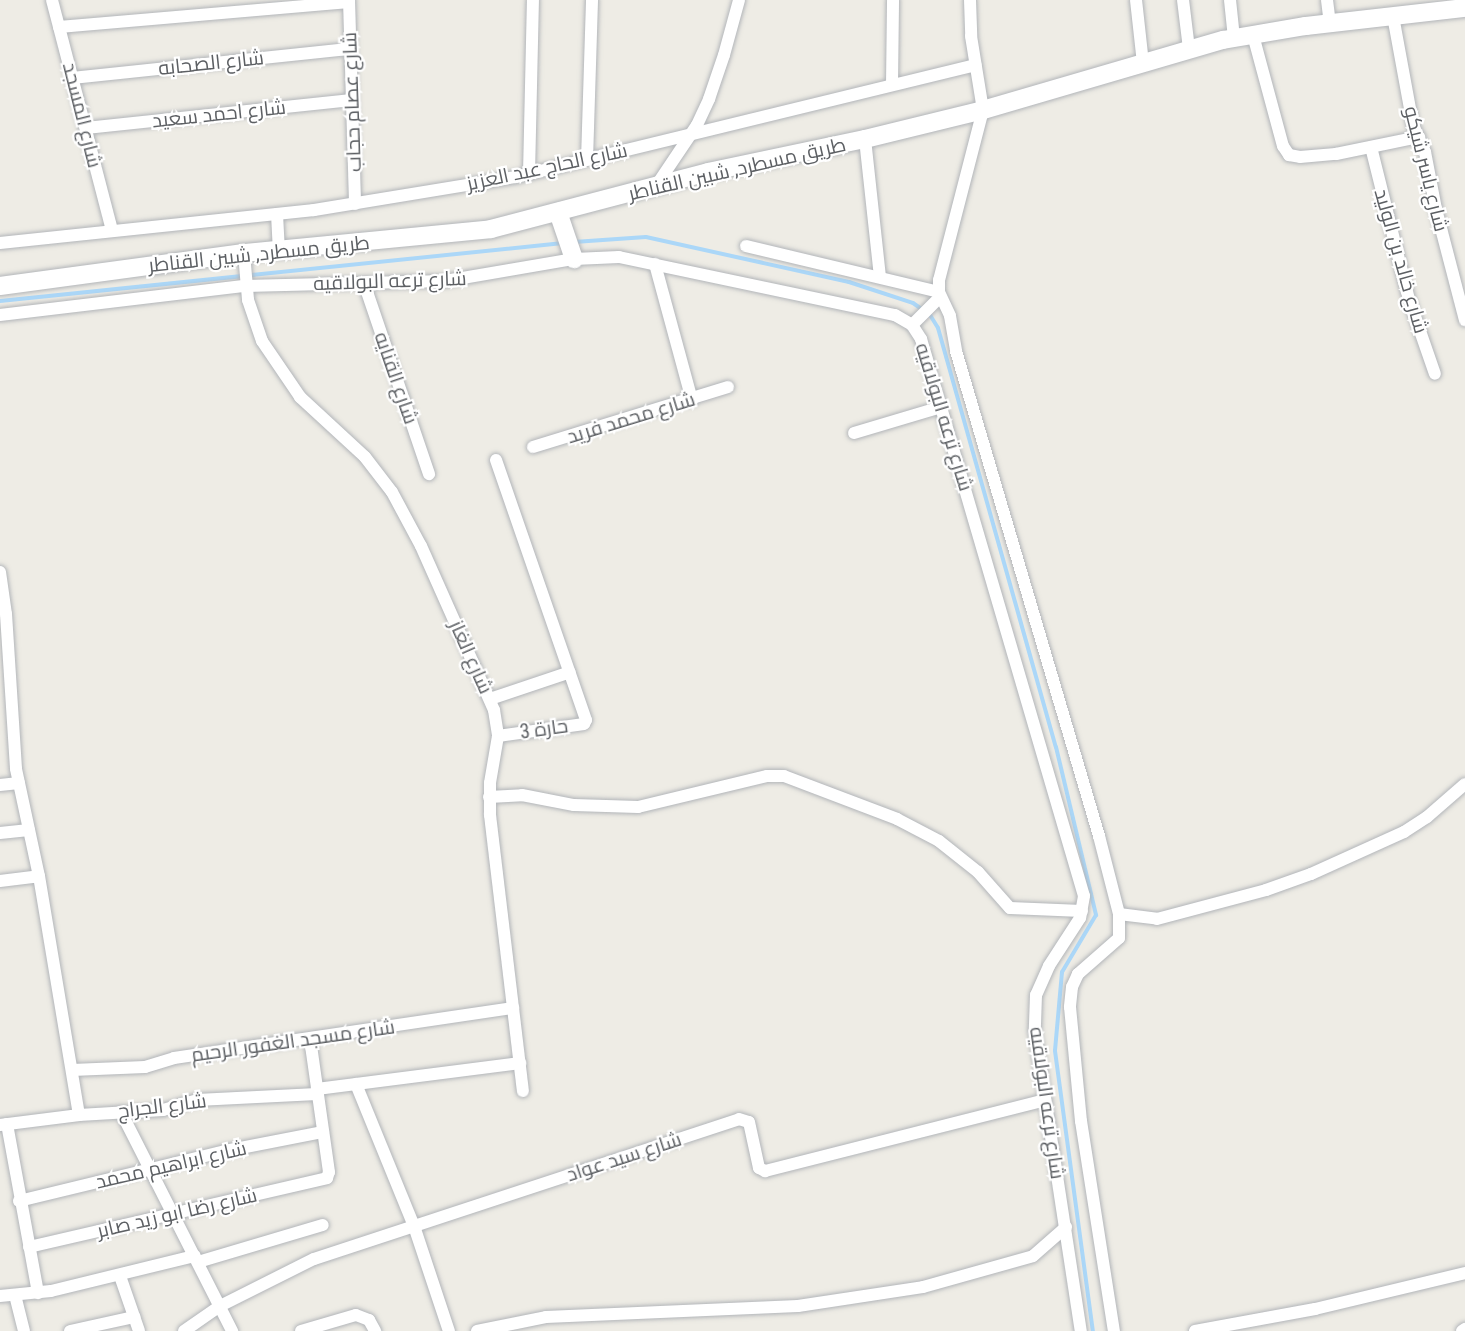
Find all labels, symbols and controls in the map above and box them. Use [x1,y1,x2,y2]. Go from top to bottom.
street label: شارع عصام حجاب [338,32,366,172]
street label: شارع الصحابه [157,46,265,80]
street label: شارع المسجد [57,60,107,170]
street label: شارع احمد سعيد [151,95,287,133]
street label: شارع ياسر شيكو [1399,104,1453,234]
street label: طريق مسطرد, شبين القناطر [626,132,848,206]
street label: شارع الحاج عبد العزيز [464,138,630,196]
street label: شارع خالد بن الوليد [1369,186,1433,336]
street label: طريق مسطرد, شبين القناطر [147,230,371,278]
street label: شارع ترعه البولاقيه [313,266,467,296]
street label: شارع القنايه [369,329,423,427]
street label: شارع ترعه البولاقيه [910,340,978,494]
street label: شارع محمد فريد [564,387,698,449]
street label: شارع الغاز [444,616,498,698]
street label: حارة 3 [518,714,570,744]
street label: شارع مسجد الغفور الرحيم [190,1015,396,1067]
street label: شارع ترعه البولاقيه [1024,1025,1070,1181]
street label: شارع الجراج [116,1089,208,1123]
street label: شارع سيد عواد [563,1127,685,1187]
street label: شارع ابراهيم محمد [93,1136,249,1194]
street label: شارع رضا ابو زيد صابر [95,1183,259,1243]

